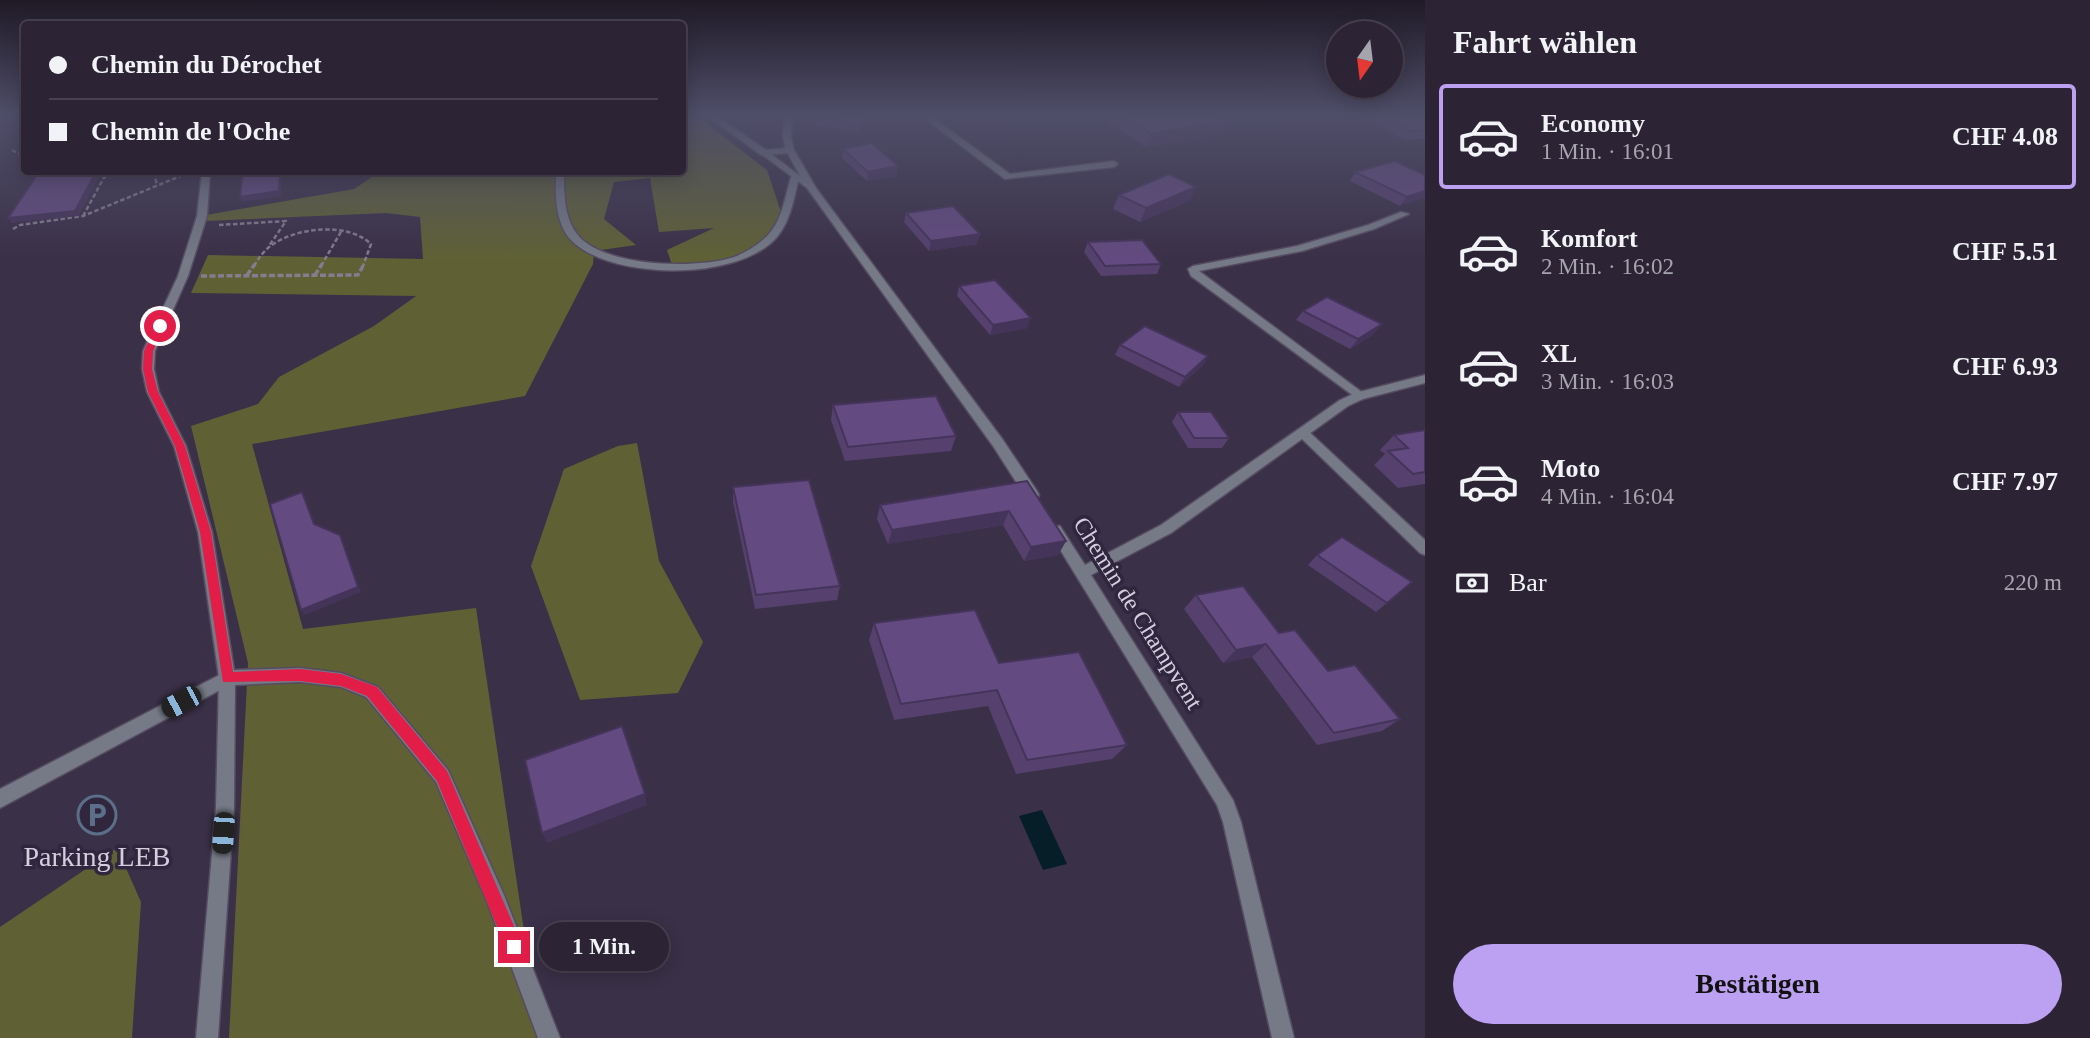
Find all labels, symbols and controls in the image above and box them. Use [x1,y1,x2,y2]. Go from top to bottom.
north arrow [1326,21,1404,98]
map controls [1326,21,1403,98]
text: Fahrt wählen [1453,24,1637,60]
text: Chemin du Dérochet [91,50,322,79]
icon: car [1457,105,1520,168]
text: Economy [1541,109,1645,138]
text: Chemin de l'Oche [91,117,290,146]
text: CHF 4.08 [1952,122,2058,151]
text: 1 Min. · 16:01 [1541,139,1674,164]
icon: car [1457,220,1520,283]
text: Komfort [1541,224,1638,253]
text: CHF 5.51 [1952,237,2058,266]
text: 2 Min. · 16:02 [1541,254,1674,279]
route start [144,310,176,342]
icon: car [1457,335,1520,398]
text: XL [1541,339,1577,368]
text: CHF 6.93 [1952,352,2058,381]
text: 3 Min. · 16:03 [1541,369,1674,394]
icon: car [1457,450,1520,513]
text: Moto [1541,454,1600,483]
text: CHF 7.97 [1952,467,2058,496]
text: 4 Min. · 16:04 [1541,484,1674,509]
street label: Chemin de Champvent [1068,512,1208,714]
icon: cash [1453,564,1491,602]
text: Bar [1509,568,1547,597]
text: 220 m [2004,570,2062,595]
car [158,683,205,721]
parking icon: Parking LEB [76,794,118,836]
car [212,811,235,855]
place label: Parking LEB [24,841,171,872]
callout: 1 Min. [538,922,668,972]
route end [498,931,530,963]
text: 1 Min. [572,934,636,959]
button: Bestätigen [1453,944,2062,1024]

